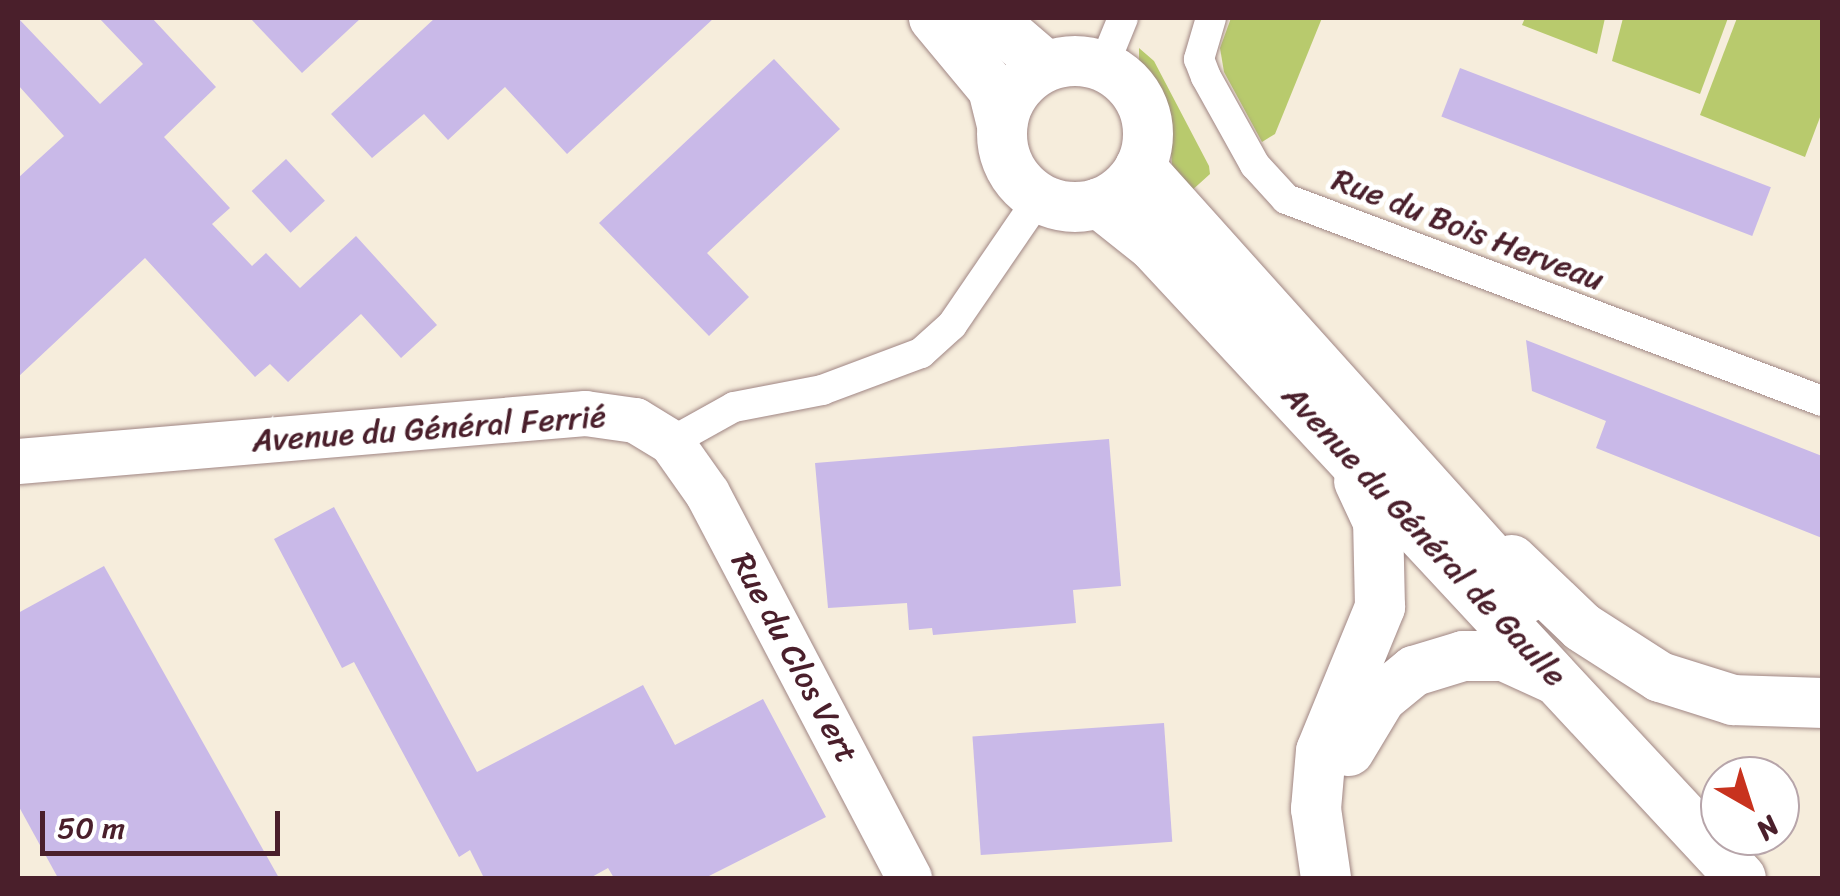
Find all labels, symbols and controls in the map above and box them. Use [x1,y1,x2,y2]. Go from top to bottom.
street label: Rue du Bois Herveau [1326,160,1610,300]
street label: Avenue du Général de Gaulle [1274,377,1574,695]
street label: Avenue du Général Ferrié [251,397,607,461]
street label: Rue du Clos Vert [723,547,865,769]
north arrow [1700,756,1800,856]
scale bar [45,791,285,853]
text: 50 m [57,801,125,855]
text: N [1745,803,1791,853]

